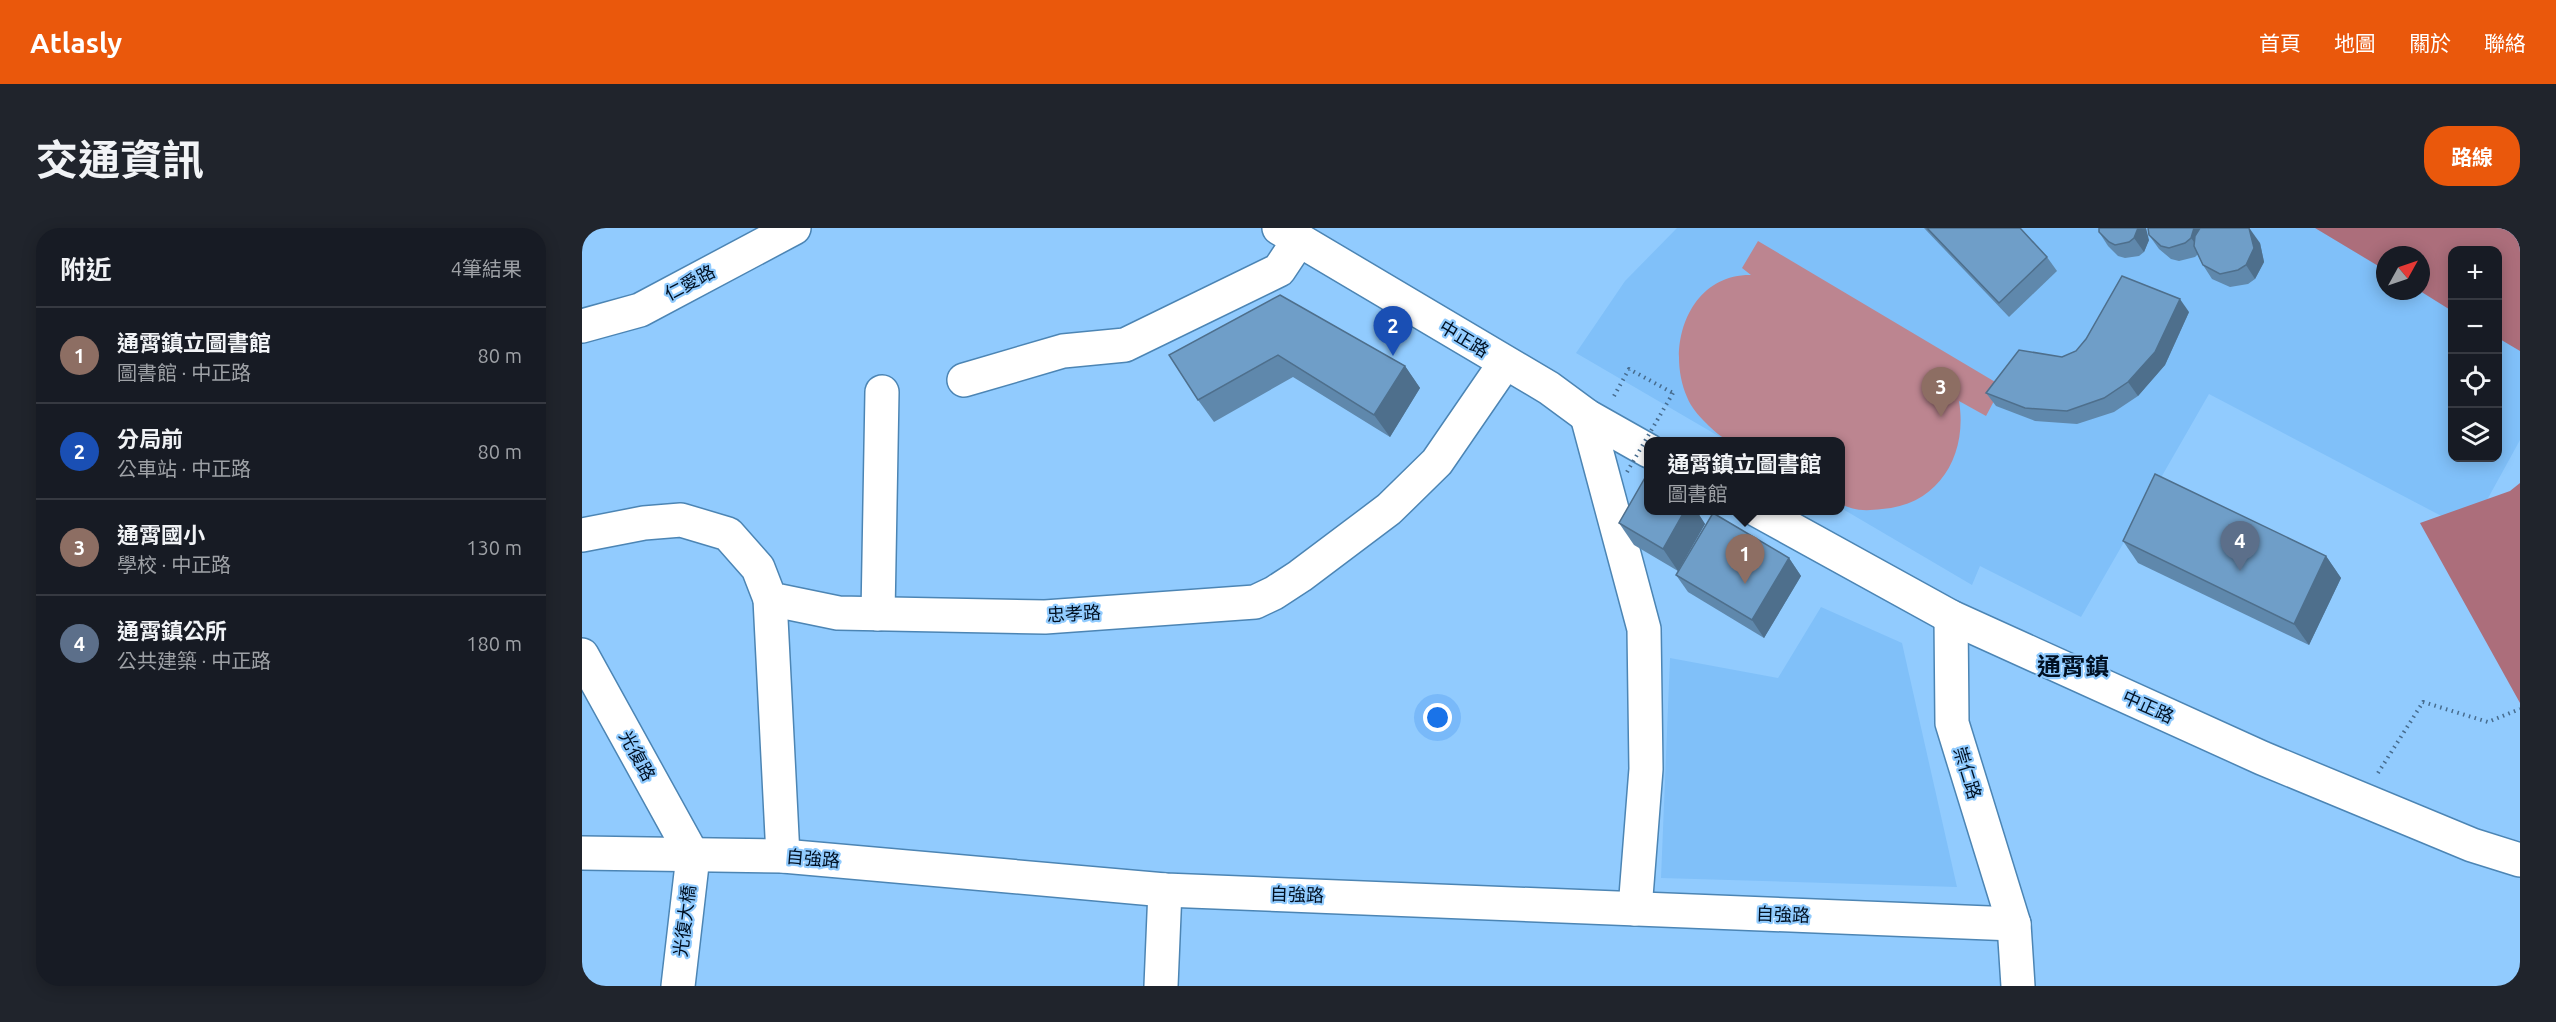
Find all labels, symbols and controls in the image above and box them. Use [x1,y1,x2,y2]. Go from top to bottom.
text: Atlasly [30,27,122,58]
text: 首頁 [2259,31,2301,55]
text: 地圖 [2334,31,2376,55]
text: 關於 [2409,31,2451,55]
text: 聯絡 [2484,31,2526,55]
button: 路線 [2424,126,2520,186]
text: 交通資訊 [36,136,204,183]
north arrow [2376,246,2430,300]
map controls [2448,246,2502,462]
button: + [2448,246,2502,300]
text: 附近 [60,255,112,284]
text: 4筆結果 [451,257,522,280]
street label: 仁愛路 [661,261,718,304]
button: − [2448,300,2502,354]
pin: 2 [1374,306,1412,356]
street label: 中正路 [1436,316,1493,361]
text: 通霄鎮立圖書館 [117,330,271,355]
text: 1 [74,344,85,367]
text: 80 m [478,344,522,367]
button: locate [2448,354,2502,408]
text: 圖書館 · 中正路 [117,361,251,384]
pin: 3 [1922,368,1960,417]
button: layers [2448,408,2502,462]
text: 分局前 [117,426,183,451]
popup [1644,437,1845,515]
text: 2 [74,440,85,463]
text: 80 m [478,440,522,463]
text: 通霄鎮立圖書館 [1667,451,1822,476]
text: 公車站 · 中正路 [117,457,251,480]
text: 圖書館 [1667,482,1727,505]
text: 通霄國小 [117,522,205,547]
pin: 4 [2220,522,2260,571]
pin: 1 [1726,534,1764,584]
text: 3 [74,536,85,559]
text: 130 m [466,536,522,559]
text: 學校 · 中正路 [117,553,231,576]
street label: 忠孝路 [1046,602,1101,624]
text: 通霄鎮公所 [117,618,227,643]
text: 4 [74,632,85,655]
text: 180 m [466,632,522,655]
text: 公共建築 · 中正路 [117,649,271,672]
district label: 通霄鎮 [2037,653,2109,680]
street label: 中正路 [2120,686,2177,726]
your location [1423,703,1452,732]
street label: 光復路 [616,727,660,784]
street label: 崇仁路 [1950,744,1985,801]
street label: 自強路 [785,846,841,870]
street label: 自強路 [1270,883,1324,905]
street label: 光復大橋 [670,884,698,958]
street label: 自強路 [1756,903,1810,925]

